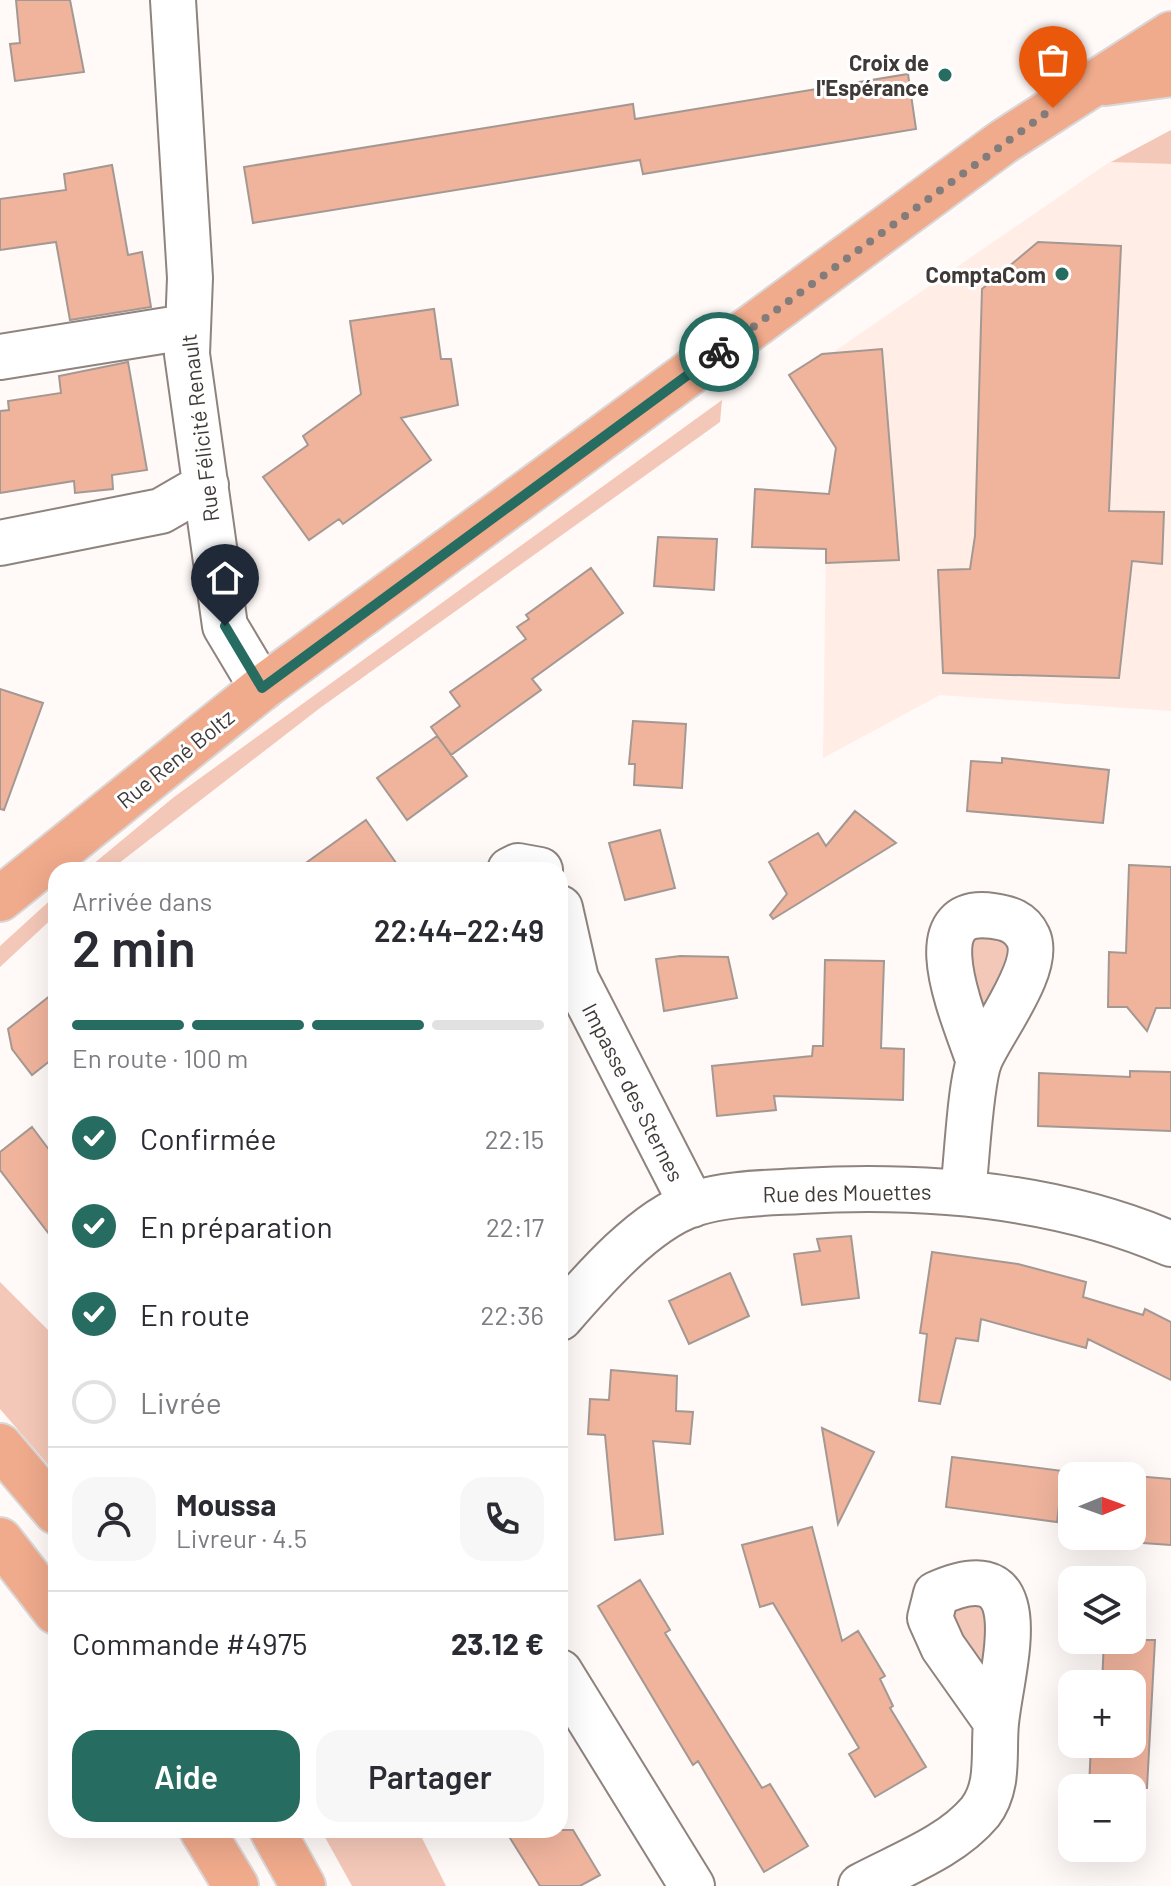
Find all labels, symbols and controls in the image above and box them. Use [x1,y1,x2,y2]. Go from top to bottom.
pin [1019,26,1087,108]
icon: bag [1031,38,1075,82]
place label: Croix de l'Espérance [816,49,929,100]
marker: Croix de l'Espérance [936,66,954,84]
place label: ComptaCom [926,261,1046,287]
marker: ComptaCom [1053,265,1071,283]
courier [679,312,759,392]
icon: bike [697,330,741,374]
street label: Rue Félicité Renault [175,332,223,524]
pin [191,544,259,626]
icon: home [203,556,247,600]
street label: Rue René Boltz [111,703,239,813]
text: Arrivée dans [72,885,212,916]
text: 22:44–22:49 [374,912,544,948]
text: 2 min [72,915,196,977]
street label: Impasse des Sternes [578,998,690,1186]
text: En route · 100 m [72,1042,248,1073]
icon: check [72,1116,116,1160]
text: Confirmée [140,1120,277,1156]
text: 22:15 [485,1123,544,1154]
street label: Rue des Mouettes [762,1178,932,1206]
icon: check [72,1204,116,1248]
text: En préparation [140,1208,333,1244]
text: 22:17 [486,1211,544,1242]
icon: check [72,1292,116,1336]
text: En route [140,1296,250,1332]
text: 22:36 [481,1299,544,1330]
text: Livrée [140,1384,222,1420]
north arrow [1058,1462,1146,1550]
map controls [1058,1462,1146,1862]
button: person [72,1477,156,1561]
button: phone [460,1477,544,1561]
text: Moussa [176,1486,276,1522]
text: Livreur · 4.5 [176,1522,307,1553]
button: layers [1058,1566,1146,1654]
text: Commande #4975 [72,1625,307,1661]
text: 23.12 € [451,1625,544,1661]
button: + [1058,1670,1146,1758]
button: Aide [72,1730,300,1822]
button: Partager [316,1730,544,1822]
button: − [1058,1774,1146,1862]

